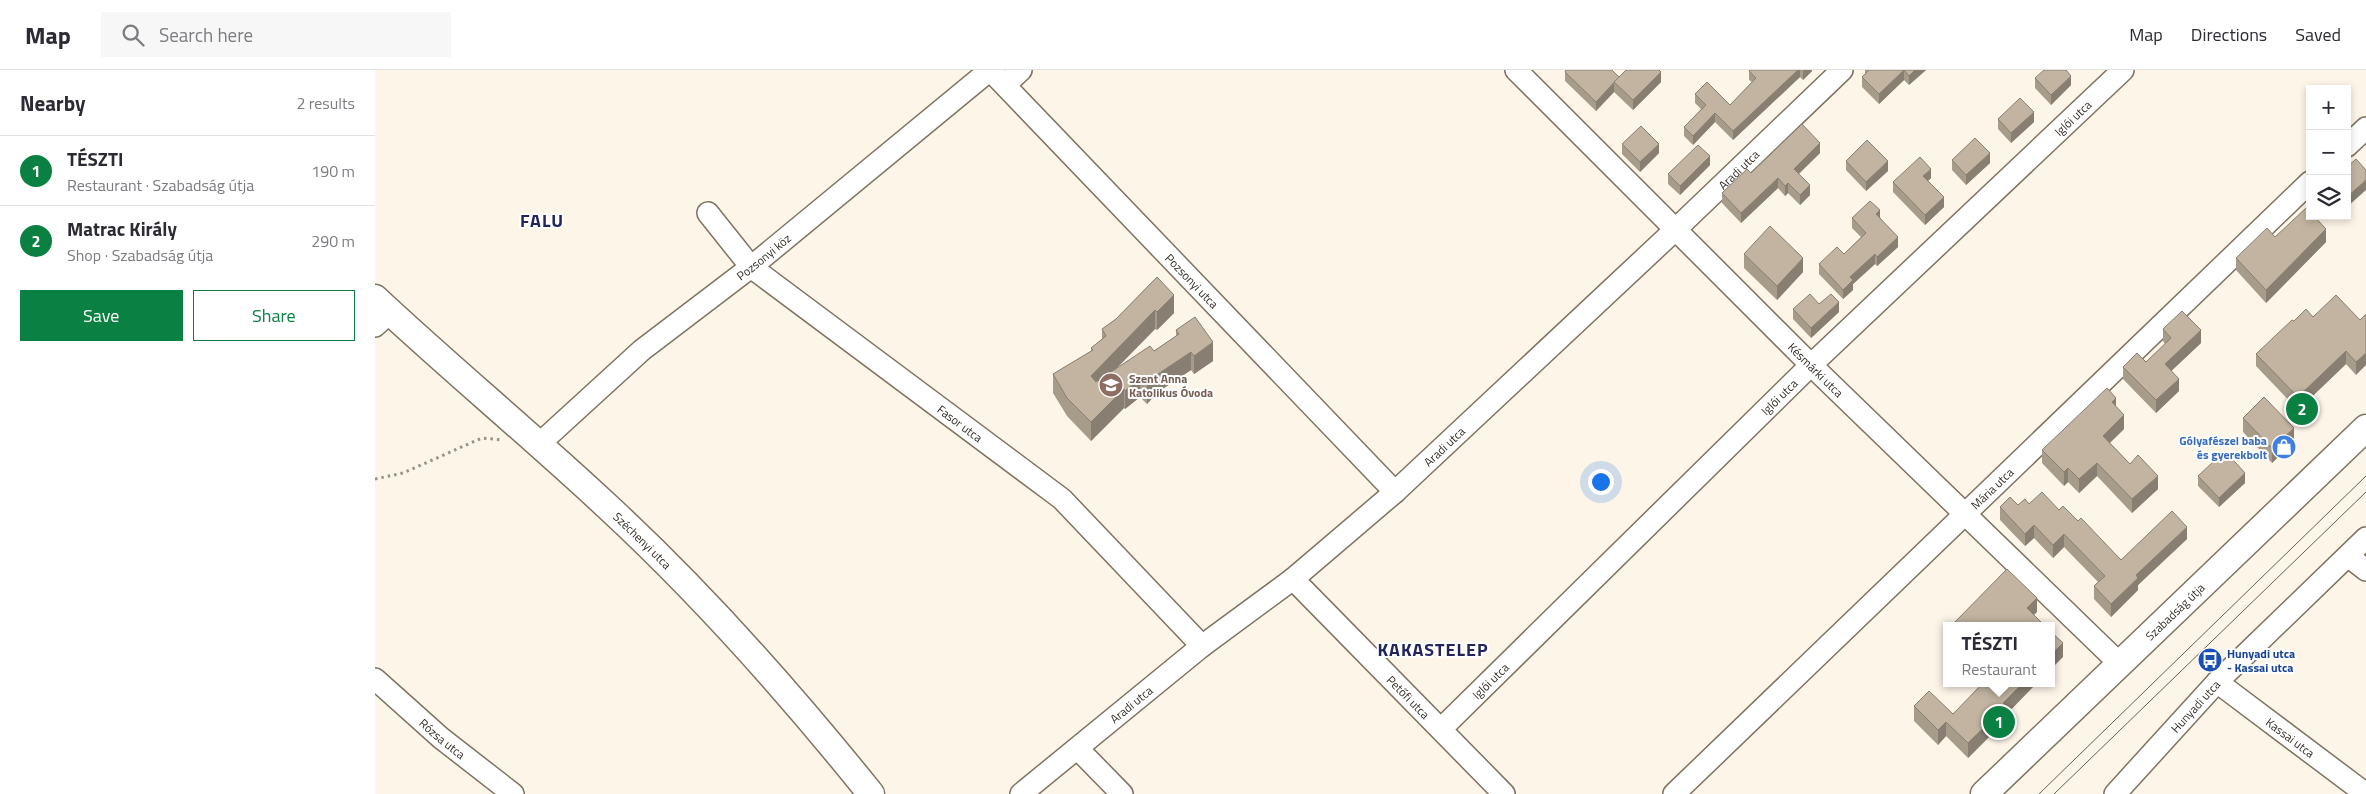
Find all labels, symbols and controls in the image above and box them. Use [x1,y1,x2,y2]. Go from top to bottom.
search box [101,12,451,57]
text: Map [25,17,71,53]
text: Search here [159,20,253,49]
icon: search [119,21,147,49]
text: Map [2129,21,2163,48]
text: Directions [2191,21,2267,48]
text: Saved [2295,21,2341,48]
map controls [2306,85,2351,220]
button: + [2306,85,2351,130]
text: Nearby [20,87,85,119]
text: 2 results [296,91,355,115]
street label: Iglói utca [2050,95,2096,140]
button: − [2306,130,2351,175]
text: TÉSZTI [67,144,123,173]
street label: Aradi utca [1713,145,1763,194]
text: 1 [32,159,40,183]
text: 190 m [311,159,355,183]
text: Restaurant · Szabadság útja [67,173,254,197]
button: layers [2306,175,2351,220]
district label: FALU [520,207,564,234]
text: Matrac Király [67,214,177,243]
text: 2 [32,229,40,253]
text: 290 m [311,229,355,253]
street label: Pozsonyi köz [732,229,795,285]
text: Shop · Szabadság útja [67,243,213,267]
street label: Pozsonyi utca [1161,249,1223,313]
button: Save [20,290,183,341]
button: Share [193,290,355,341]
street label: Késmárki utca [1784,338,1848,401]
place label: Szent Anna Katolikus Óvoda [1129,369,1213,402]
school or university icon: Szent Anna Katolikus Óvoda [1098,372,1124,398]
street label: Iglói utca [1756,374,1802,419]
pin: 2 [2286,390,2318,428]
street label: Fasor utca [933,400,987,446]
street label: Aradi utca [1419,422,1469,470]
place label: Gólyafészel baba és gyerekbolt [2179,431,2268,464]
shop icon: Gólyafészel baba és gyerekbolt [2271,434,2297,460]
street label: Mária utca [1966,463,2018,514]
your location [1588,469,1614,495]
street label: Széchenyi utca [609,507,676,573]
street label: Szabadság útja [2141,578,2209,645]
popup [1943,622,2055,687]
text: TÉSZTI [1961,628,2018,657]
district label: KAKASTELEP [1377,636,1489,663]
place label: Hunyadi utca - Kassai utca [2227,644,2295,677]
bus stop icon: Hunyadi utca - Kassai utca [2197,647,2223,673]
text: Restaurant [1961,657,2037,681]
street label: Iglói utca [1467,658,1513,703]
street label: Petőfi utca [1383,671,1435,723]
street label: Hunyadi utca [2166,675,2224,737]
street label: Aradi utca [1105,681,1157,728]
pin: 1 [1983,703,2015,741]
street label: Kassai utca [2262,713,2319,762]
street label: Rózsa utca [415,714,470,763]

